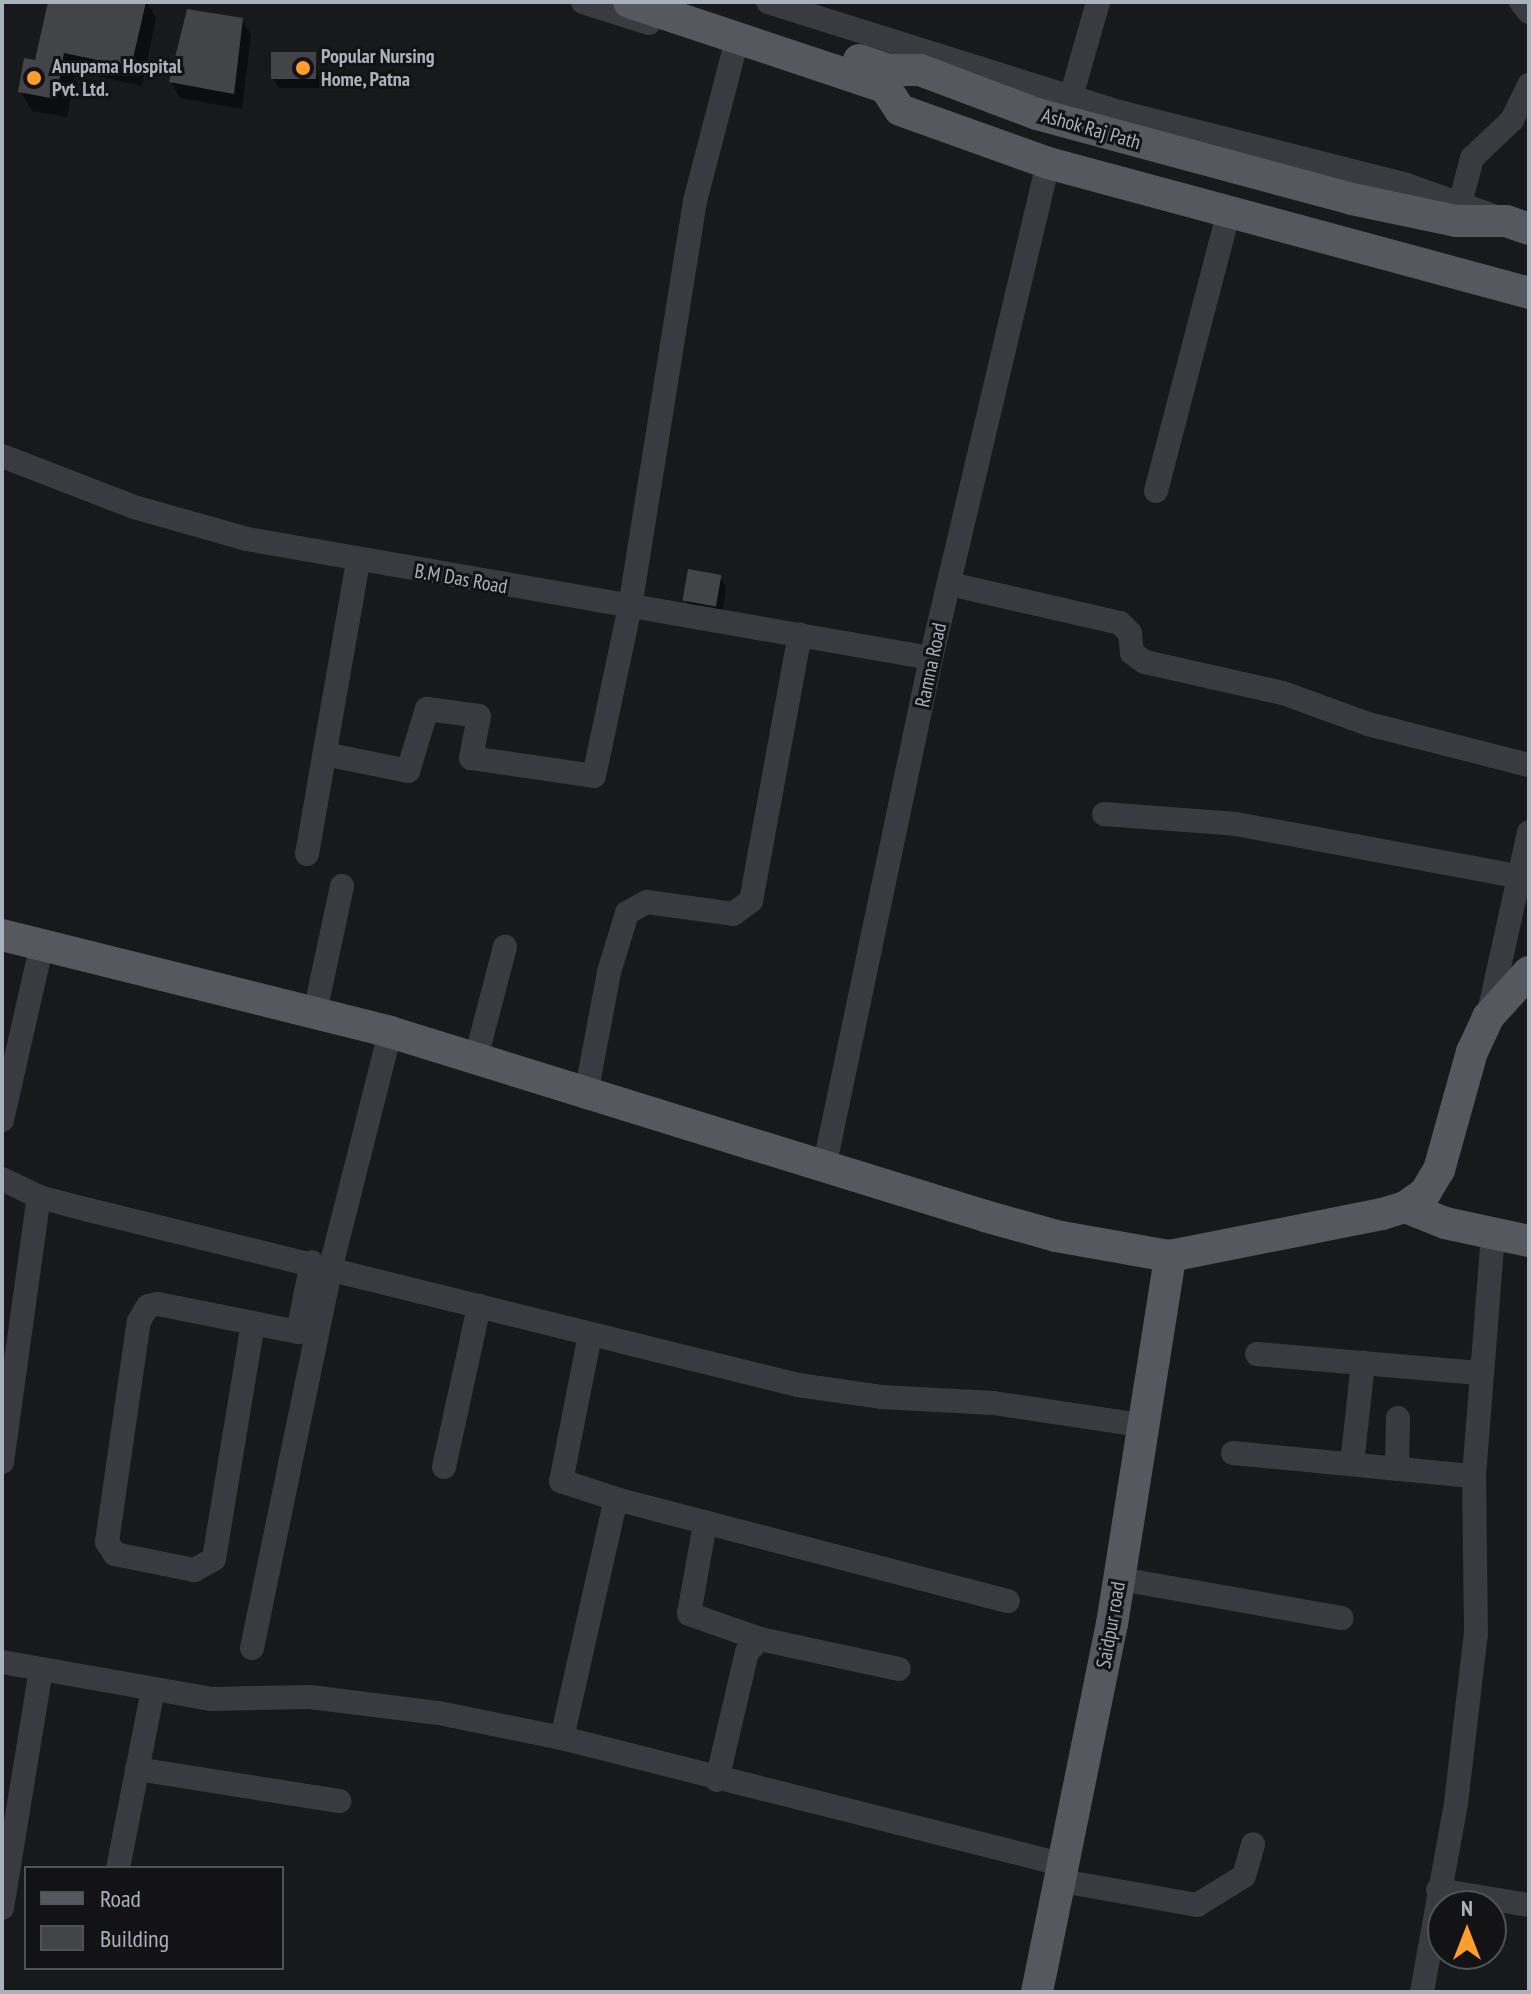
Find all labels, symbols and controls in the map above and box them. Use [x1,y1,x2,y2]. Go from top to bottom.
place label: Popular Nursing Home, Patna [321,44,435,91]
place label: Anupama Hospital Pvt. Ltd. [52,54,182,101]
marker: Popular Nursing Home, Patna [292,57,314,79]
marker: Anupama Hospital Pvt. Ltd. [23,67,45,89]
street label: Ashok Raj Path [1038,103,1144,155]
street label: B.M Das Road [413,559,509,599]
street label: Ramna Road [910,621,952,709]
street label: Saidpur road [1092,1580,1130,1670]
legend [24,1866,284,1970]
text: Road [100,1883,141,1914]
north arrow [1427,1890,1507,1970]
text: N [1461,1894,1473,1922]
text: Building [100,1923,169,1954]

